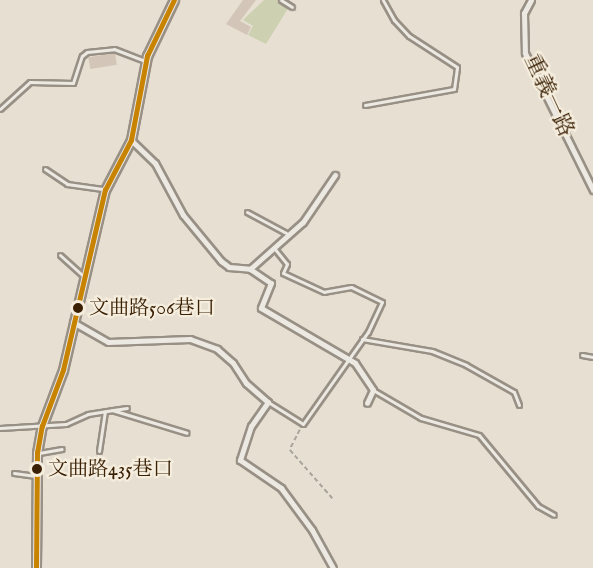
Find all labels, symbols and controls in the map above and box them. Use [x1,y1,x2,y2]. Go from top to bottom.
street label: 重義一路 [517,51,579,141]
place label: 文曲路506巷口 [89,296,214,320]
marker: 文曲路506巷口 [72,302,84,314]
place label: 文曲路435巷口 [48,457,173,481]
marker: 文曲路435巷口 [31,463,43,475]

